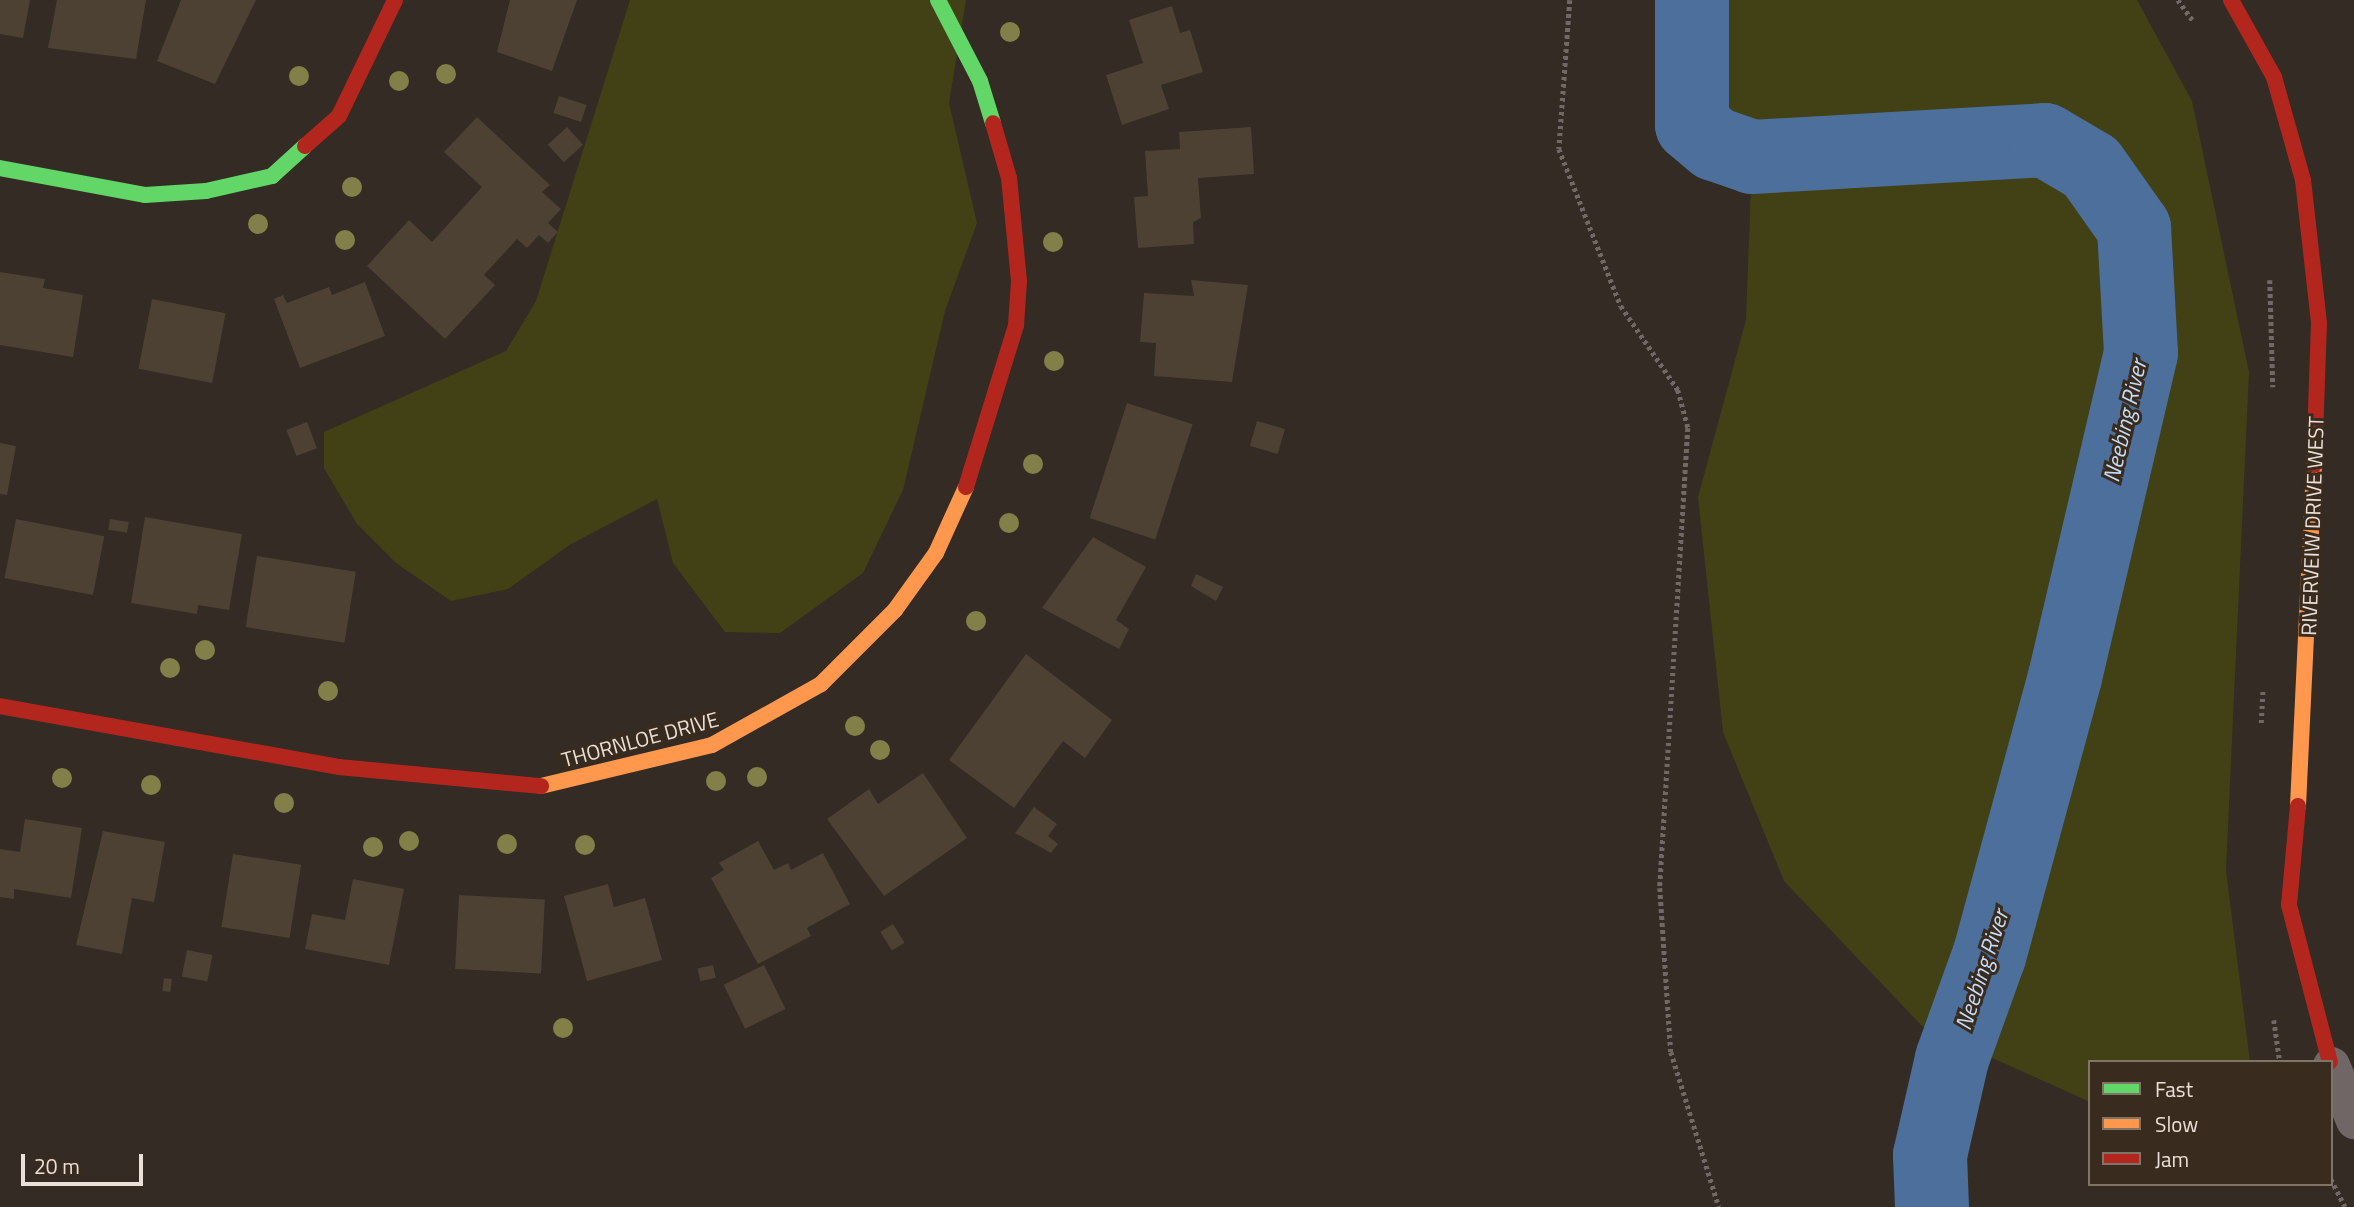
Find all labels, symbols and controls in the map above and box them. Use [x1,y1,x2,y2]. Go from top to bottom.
water label: Neebing River [2098,357,2152,485]
street label: RIVERVEIW DRIVE WEST [2296,416,2328,636]
street label: THORNLOE DRIVE [559,706,721,772]
water label: Neebing River [1950,906,2014,1034]
legend [2088,1060,2333,1186]
text: Fast [2155,1073,2193,1105]
text: Slow [2155,1108,2198,1140]
scale bar [24,1140,147,1184]
text: Jam [2155,1143,2189,1175]
text: 20 m [34,1150,80,1182]

